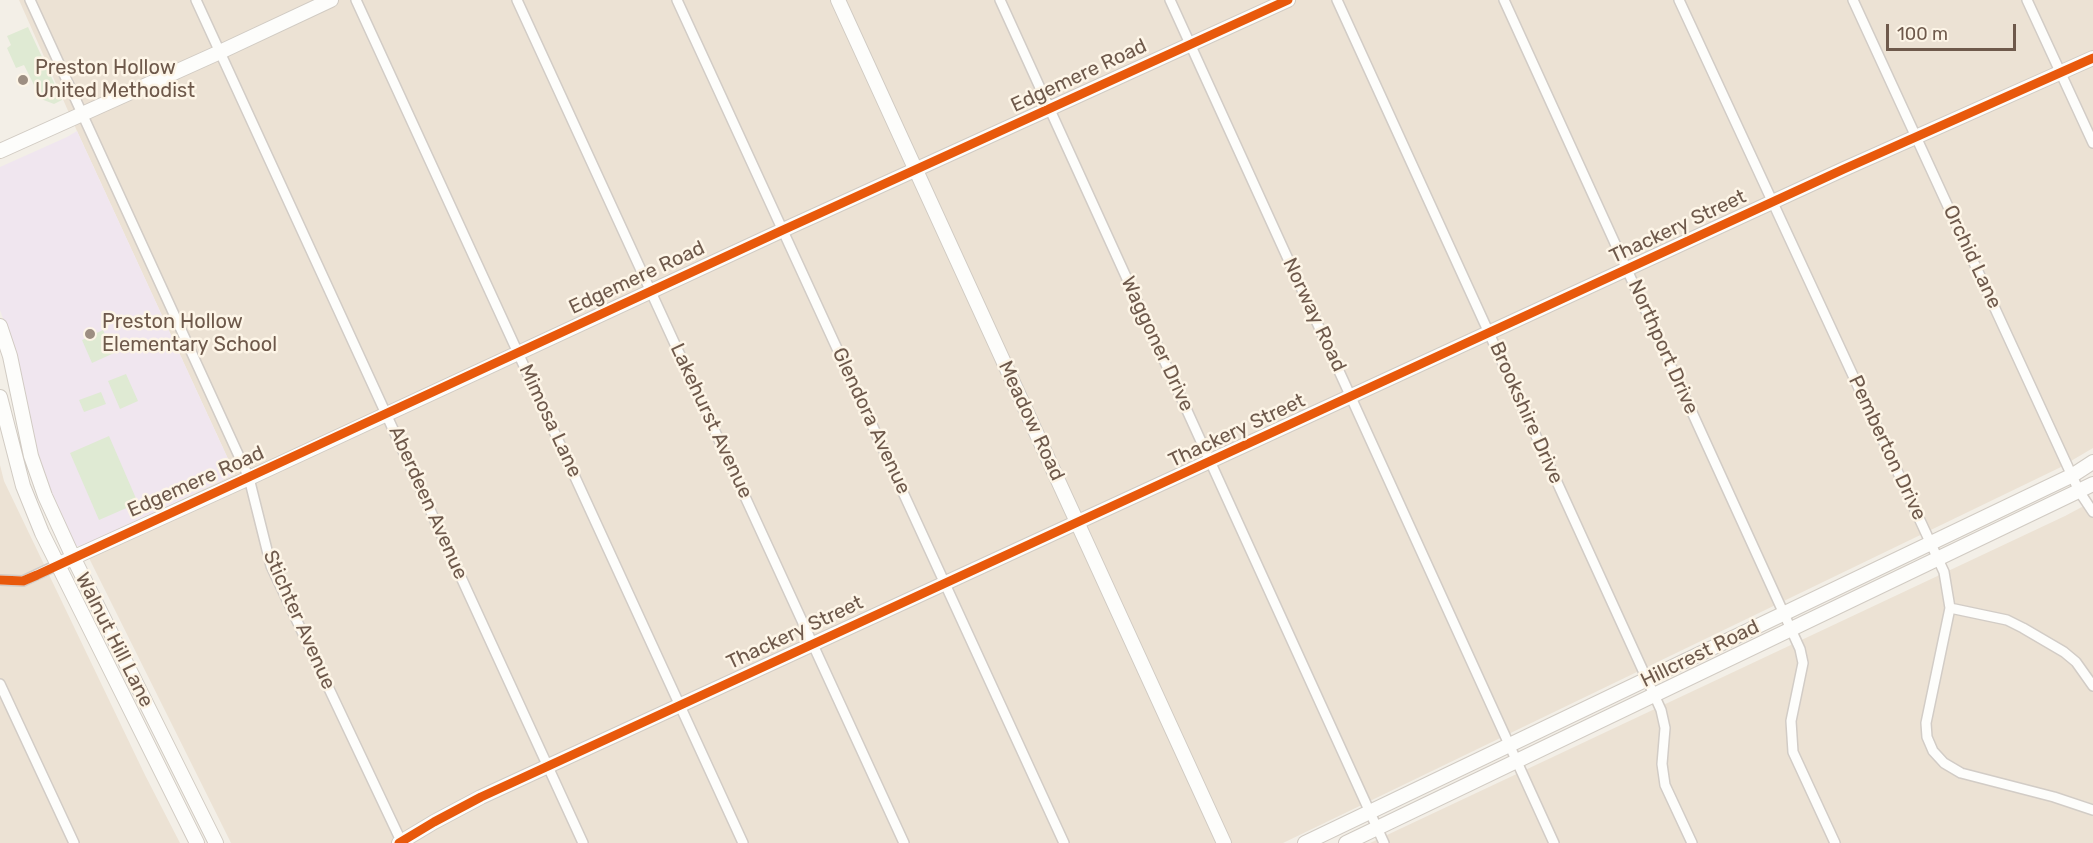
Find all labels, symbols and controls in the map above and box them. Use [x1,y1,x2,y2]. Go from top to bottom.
scale bar [1889,12,2020,50]
text: 100 m [1897,23,1948,45]
street label: Edgemere Road [1007,34,1151,118]
place label: Preston Hollow United Methodist [35,56,195,103]
marker: Preston Hollow United Methodist [16,73,30,87]
street label: Thackery Street [1606,185,1750,269]
street label: Orchid Lane [1938,201,2006,313]
street label: Edgemere Road [565,236,709,320]
street label: Norway Road [1277,254,1351,376]
street label: Waggoner Drive [1115,273,1199,415]
street label: Northport Drive [1623,276,1703,418]
place label: Preston Hollow Elementary School [102,310,277,357]
marker: Preston Hollow Elementary School [83,327,97,341]
street label: Brookshire Drive [1484,338,1568,488]
street label: Lakehurst Avenue [665,340,757,502]
street label: Glendora Avenue [827,344,915,498]
street label: Meadow Road [993,357,1069,485]
street label: Mimosa Lane [513,361,587,481]
street label: Pemberton Drive [1843,372,1931,524]
street label: Thackery Street [1165,389,1309,473]
street label: Aberdeen Avenue [383,423,473,583]
street label: Edgemere Road [124,441,268,523]
street label: Stichter Avenue [258,547,340,693]
street label: Walnut Hill Lane [70,569,158,711]
street label: Thackery Street [723,591,867,675]
street label: Hillcrest Road [1637,615,1763,693]

